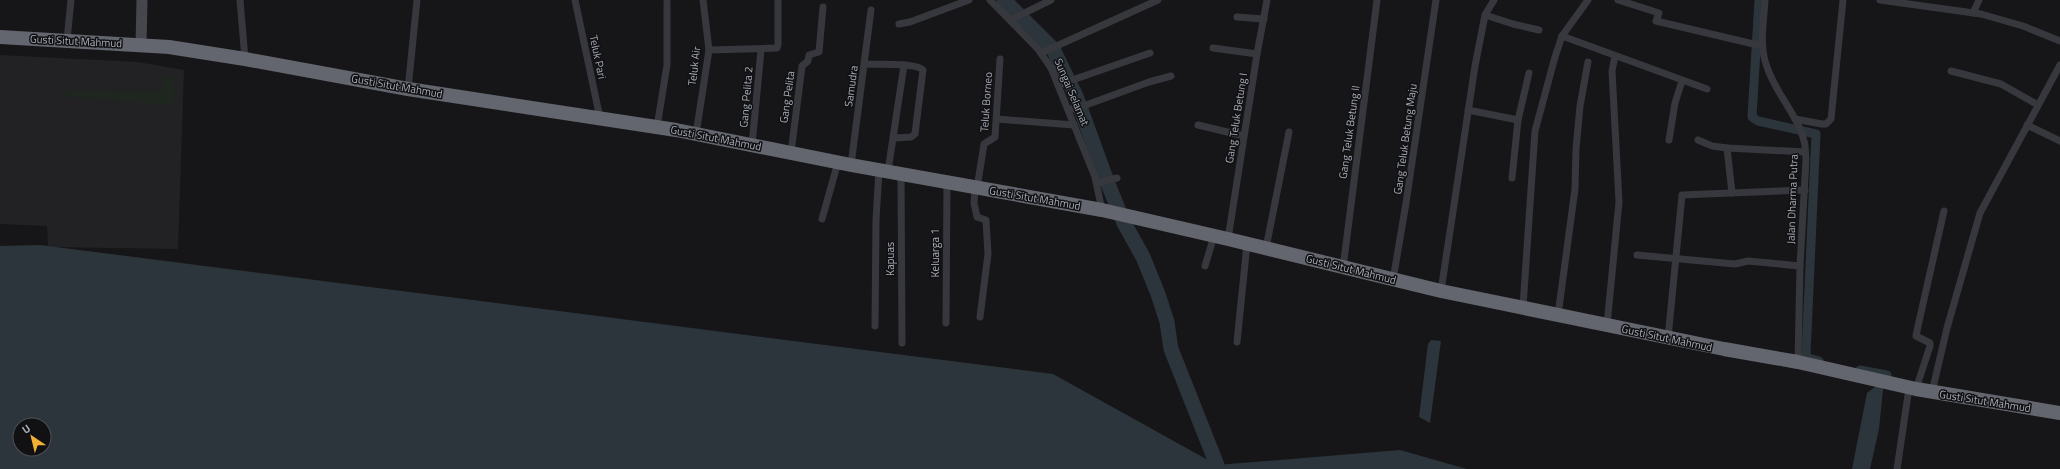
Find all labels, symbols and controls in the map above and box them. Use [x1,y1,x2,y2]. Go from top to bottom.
street label: Gusti Situt Mahmud [29,31,123,51]
street label: Teluk Pari [586,34,610,80]
street label: Teluk Air [684,45,704,86]
street label: Sungai Selamat [1051,56,1093,128]
street label: Samudra [840,64,862,108]
street label: Gang Pelita 2 [735,66,757,128]
street label: Gang Pelita [775,69,799,124]
street label: Gusti Situt Mahmud [350,70,444,102]
street label: Teluk Borneo [976,71,996,133]
street label: Gang Teluk Betung I [1221,72,1251,164]
street label: Gang Teluk Betung Maju [1389,82,1421,195]
street label: Gang Teluk Betung II [1335,84,1363,180]
street label: Gusti Situt Mahmud [669,121,763,155]
street label: Jalan Dharma Putra [1782,153,1802,244]
street label: Gusti Situt Mahmud [988,182,1082,214]
street label: Keluarga 1 [927,228,943,278]
street label: Kapuas [882,242,898,276]
street label: Gusti Situt Mahmud [1304,250,1398,288]
street label: Gusti Situt Mahmud [1620,321,1714,355]
street label: Gusti Situt Mahmud [1938,386,2032,416]
north arrow [12,417,52,457]
text: U [19,420,34,437]

